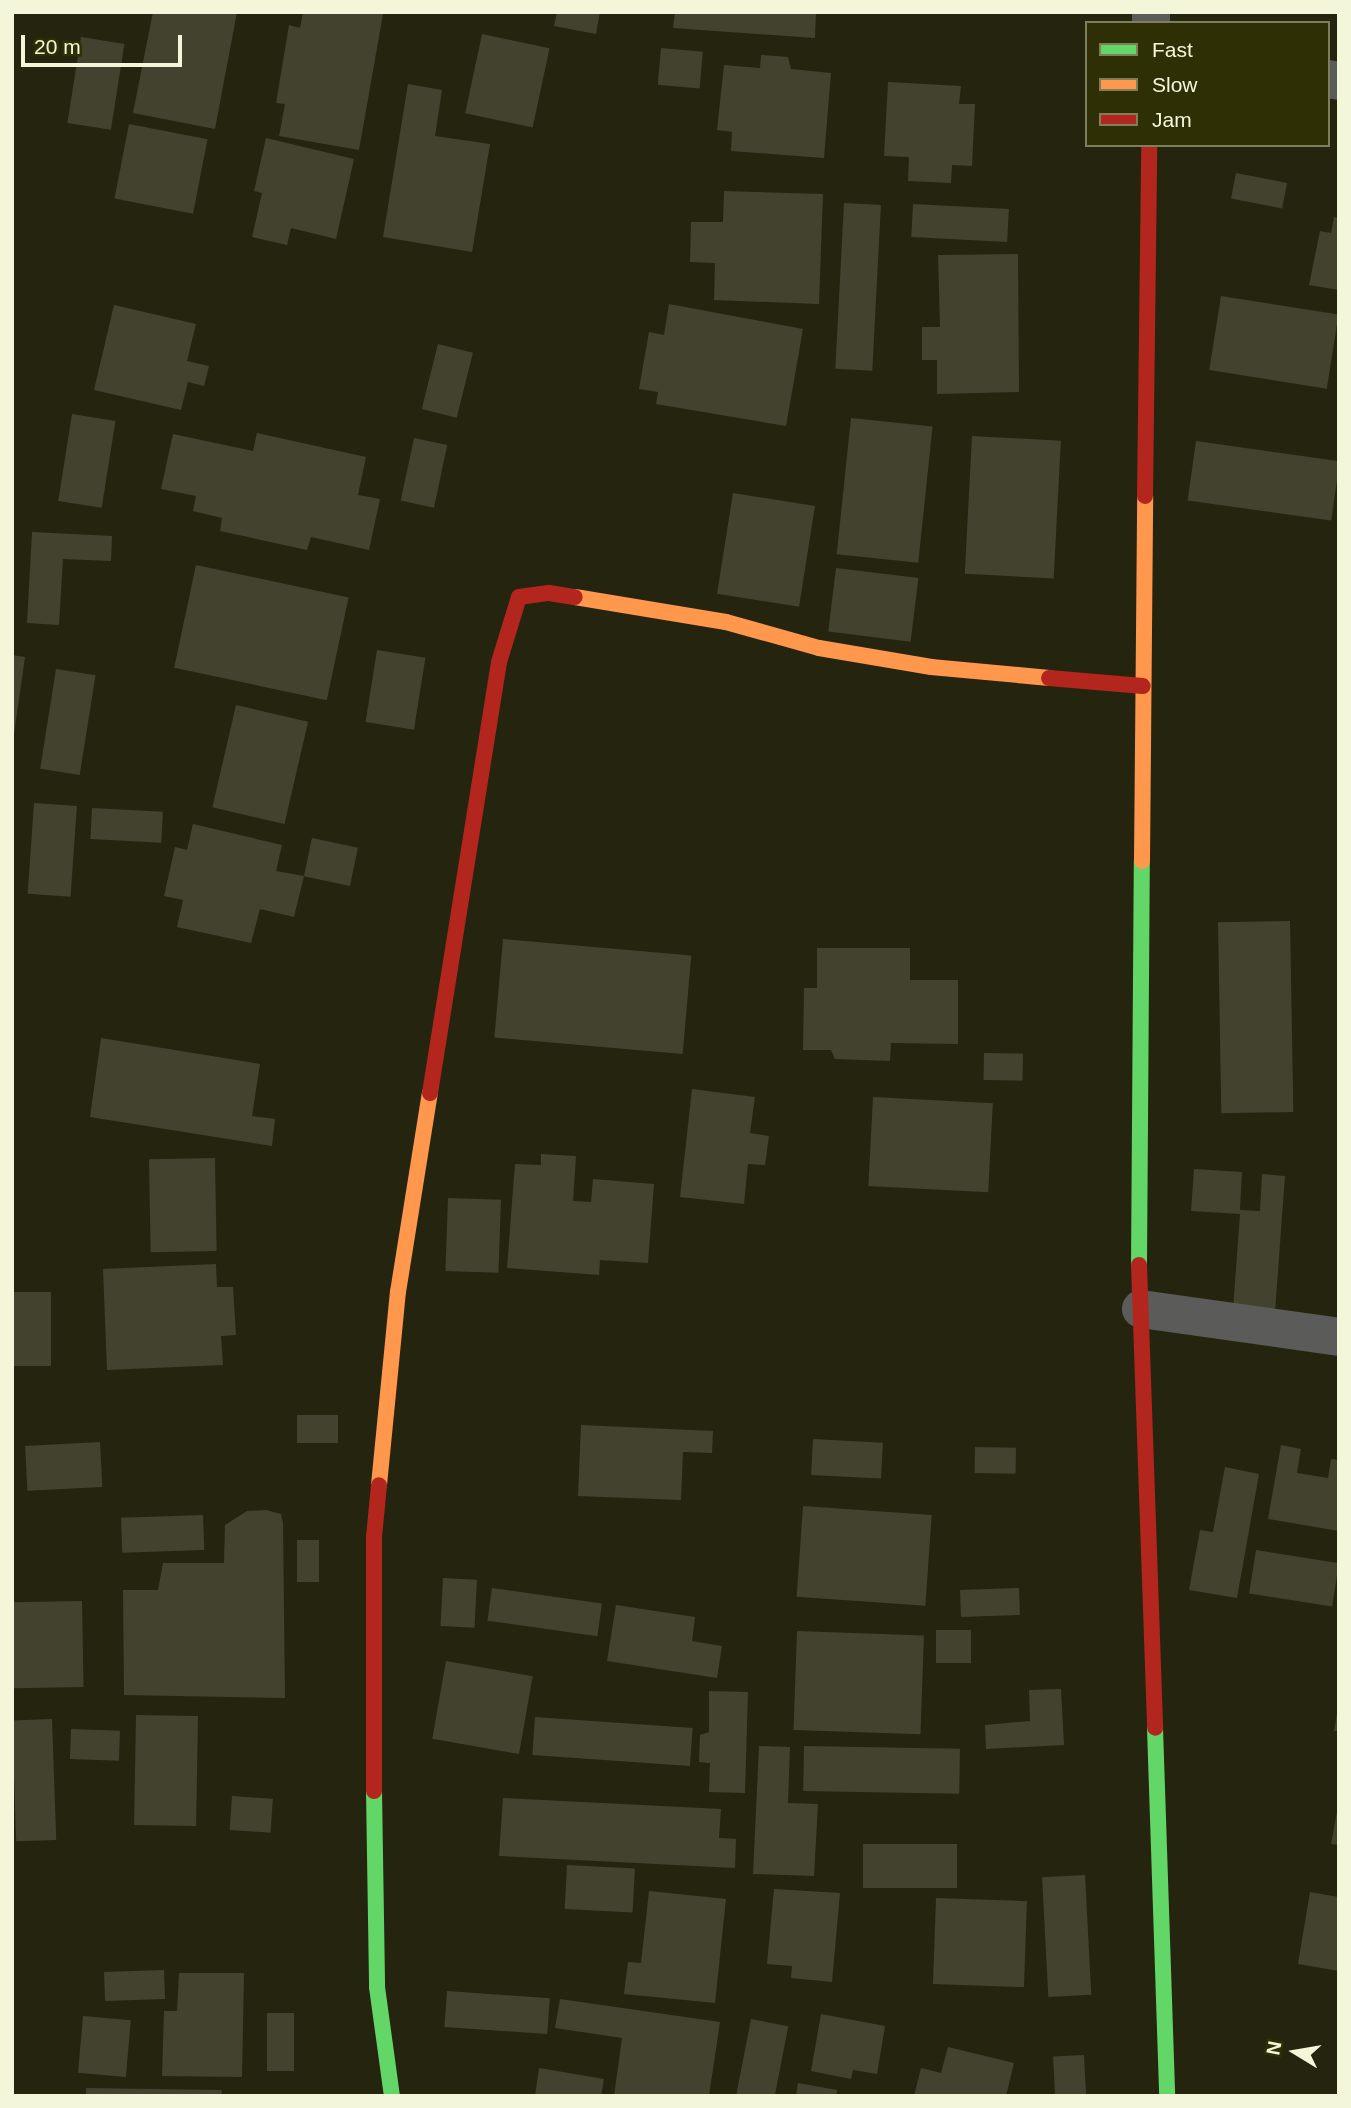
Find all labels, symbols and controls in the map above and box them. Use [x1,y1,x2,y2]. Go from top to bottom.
scale bar [24,21,186,65]
legend [1085,21,1330,147]
text: 20 m [34,35,81,58]
text: Fast [1152,38,1193,61]
text: Slow [1152,73,1198,96]
text: Jam [1152,108,1192,131]
north arrow [1260,2017,1330,2087]
text: N [1262,2039,1286,2057]

